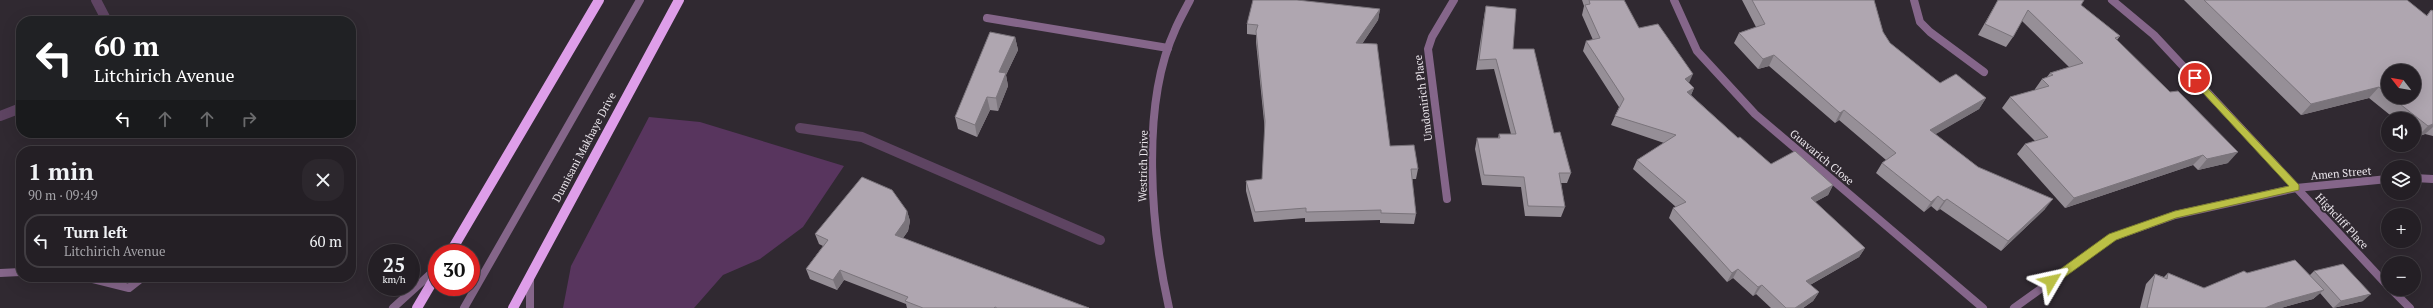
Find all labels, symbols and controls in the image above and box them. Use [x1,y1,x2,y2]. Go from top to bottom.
text: 60 m [94,27,159,64]
icon: left [28,32,80,84]
street label: Umdonirich Place [1411,54,1435,142]
pin [2178,61,2212,95]
text: Litchirich Avenue [94,63,235,87]
north arrow [2381,64,2421,104]
map controls [2381,64,2421,296]
icon: arrive [2184,67,2206,89]
street label: Dumisani Makhaye Drive [549,89,619,204]
icon: left [112,108,134,130]
icon: ahead [154,108,176,130]
icon: ahead [196,108,218,130]
icon: right [238,108,260,130]
button: sound [2381,112,2421,152]
street label: Guavarich Close [1787,126,1857,188]
street label: Westrich Drive [1135,129,1151,202]
text: 1 min [28,155,94,187]
button: close [302,159,344,201]
button: layers [2381,160,2421,200]
street label: Amen Street [2310,163,2372,183]
text: 90 m · 09:49 [28,186,98,204]
street label: Highcliff Place [2313,190,2372,252]
button: + [2381,208,2421,248]
text: Turn left [64,222,128,242]
icon: left [30,230,52,252]
text: 60 m [309,231,342,251]
text: Litchirich Avenue [64,242,166,260]
speed limit sign: 30 [428,244,480,296]
text: 25 [383,251,405,278]
button: − [2381,256,2421,296]
position arrow [2030,260,2072,302]
text: km/h [382,273,406,286]

